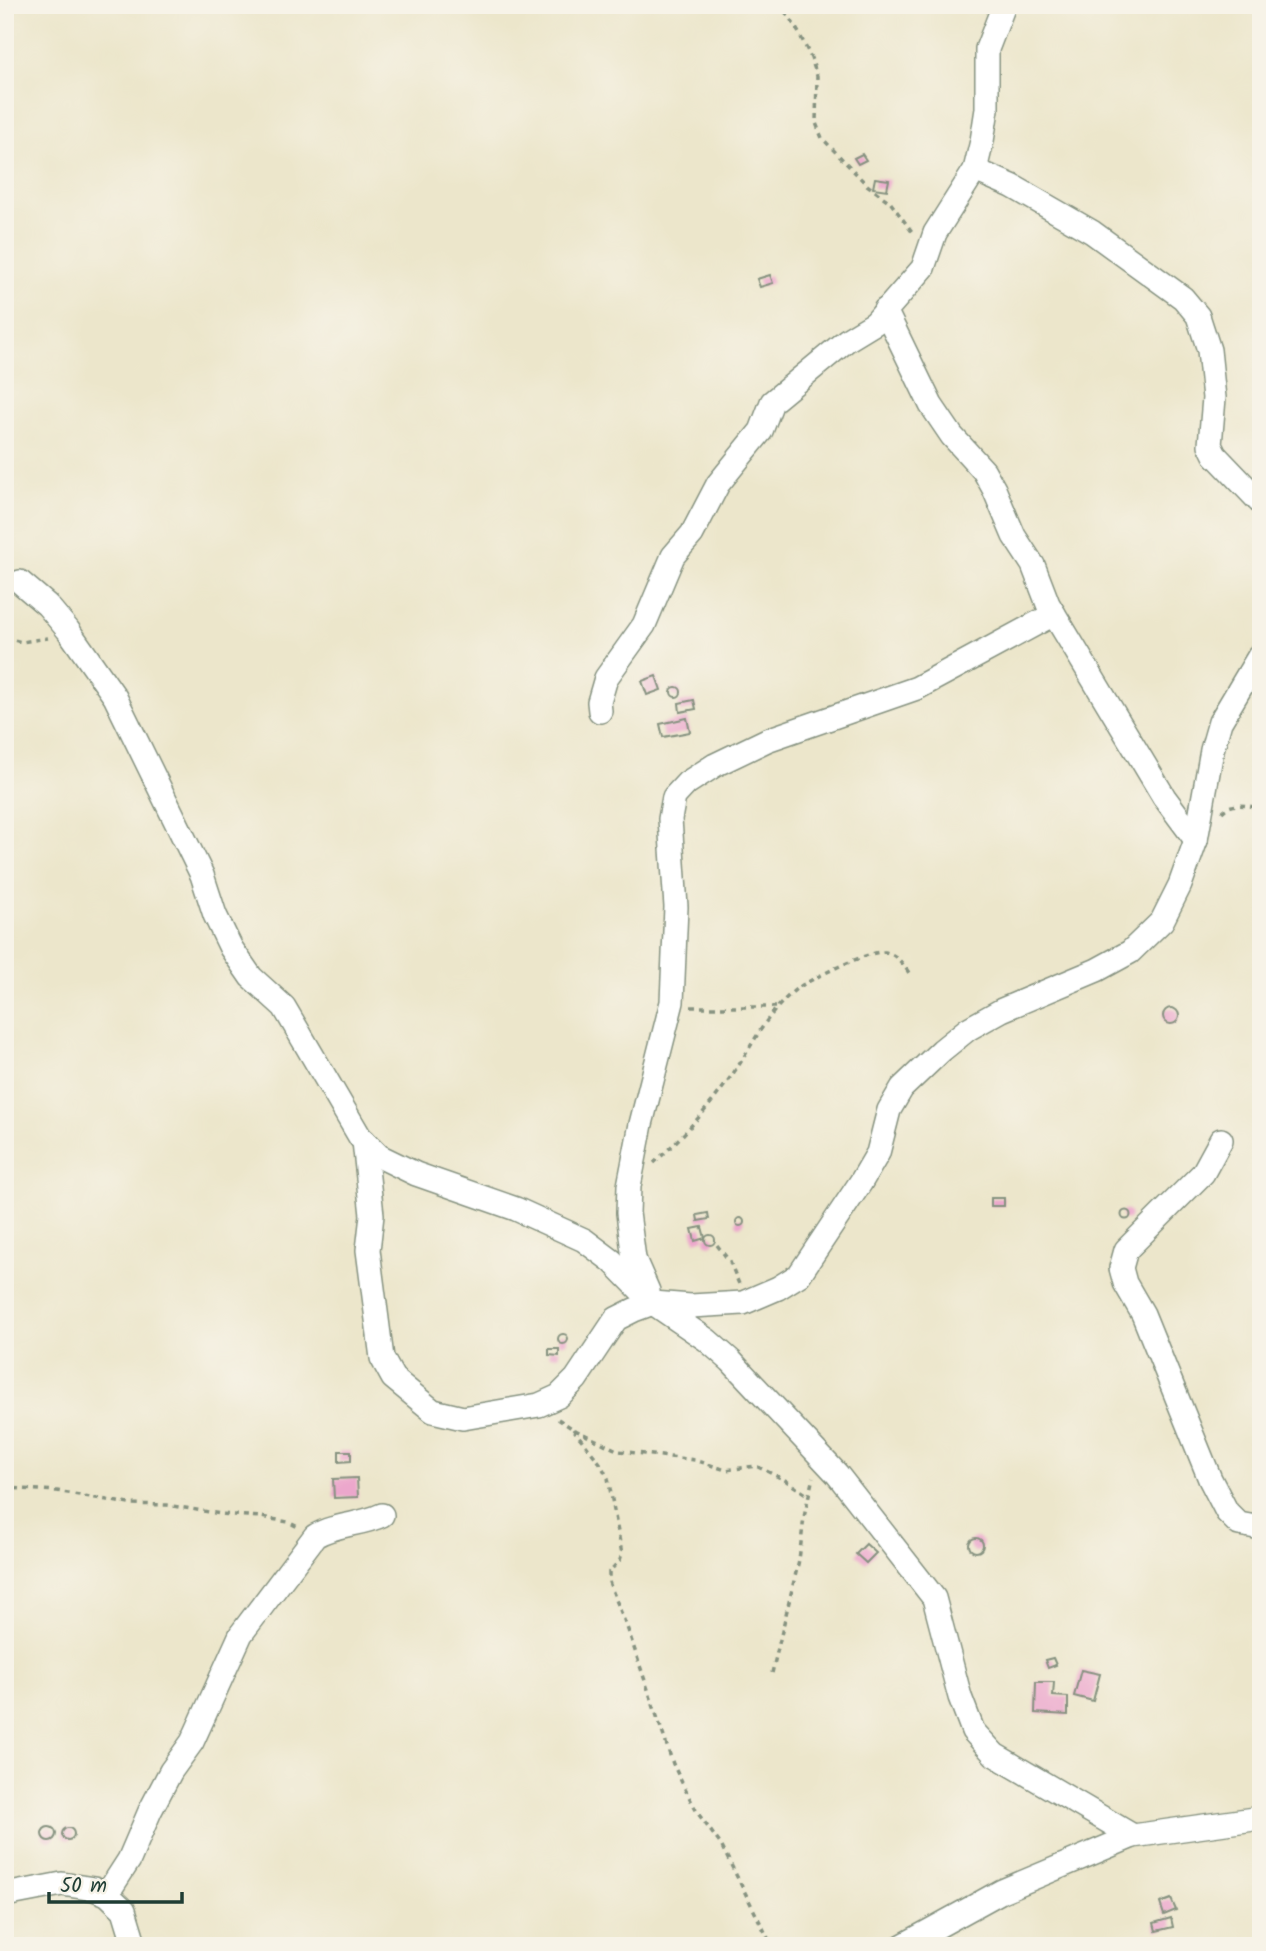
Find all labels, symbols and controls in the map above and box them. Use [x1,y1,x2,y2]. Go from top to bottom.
scale bar [49,1860,182,1904]
text: 50 m [60,1870,107,1903]

